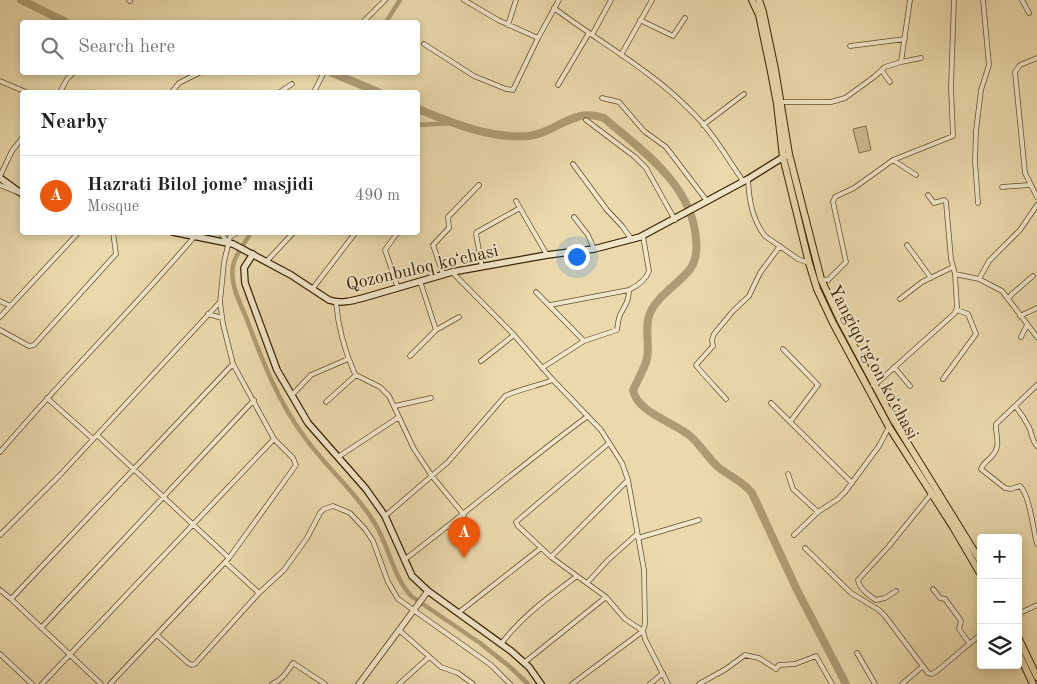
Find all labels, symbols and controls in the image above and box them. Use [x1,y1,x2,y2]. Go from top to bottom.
search box [20,20,420,75]
icon: search [38,34,66,62]
text: Search here [78,38,175,57]
text: Nearby [40,112,108,133]
text: Hazrati Bilol jome’ masjidi [87,176,314,195]
text: A [50,188,62,204]
text: 490 m [355,188,400,204]
text: Mosque [87,199,139,215]
street label: Qozonbuloq koʻchasi [344,242,500,294]
your location [564,244,590,270]
street label: Yangiqoʻrgʻon koʻchasi [825,282,922,443]
pin: A [448,517,480,558]
map controls [977,534,1022,669]
button: + [977,534,1022,579]
button: − [977,579,1022,624]
button: layers [977,624,1022,669]

